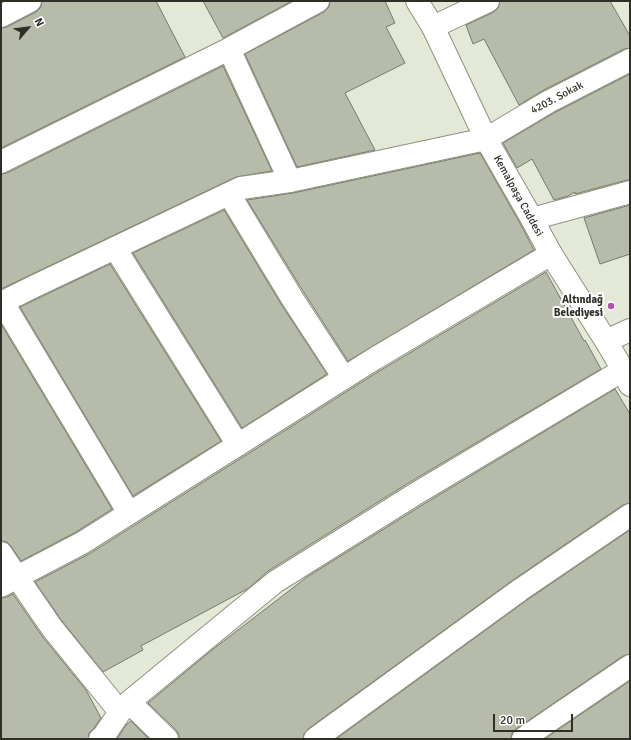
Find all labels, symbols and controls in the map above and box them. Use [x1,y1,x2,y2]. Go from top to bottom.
north arrow [8,8,48,48]
text: N [32,16,47,29]
street label: 4203. Sokak [529,79,585,117]
street label: Kemalpaşa Caddesi [490,153,546,239]
place label: Altındağ Belediyesi [554,293,603,319]
marker: Altındağ Belediyesi [606,301,616,311]
scale bar [495,706,575,732]
text: 20 m [500,713,525,728]

